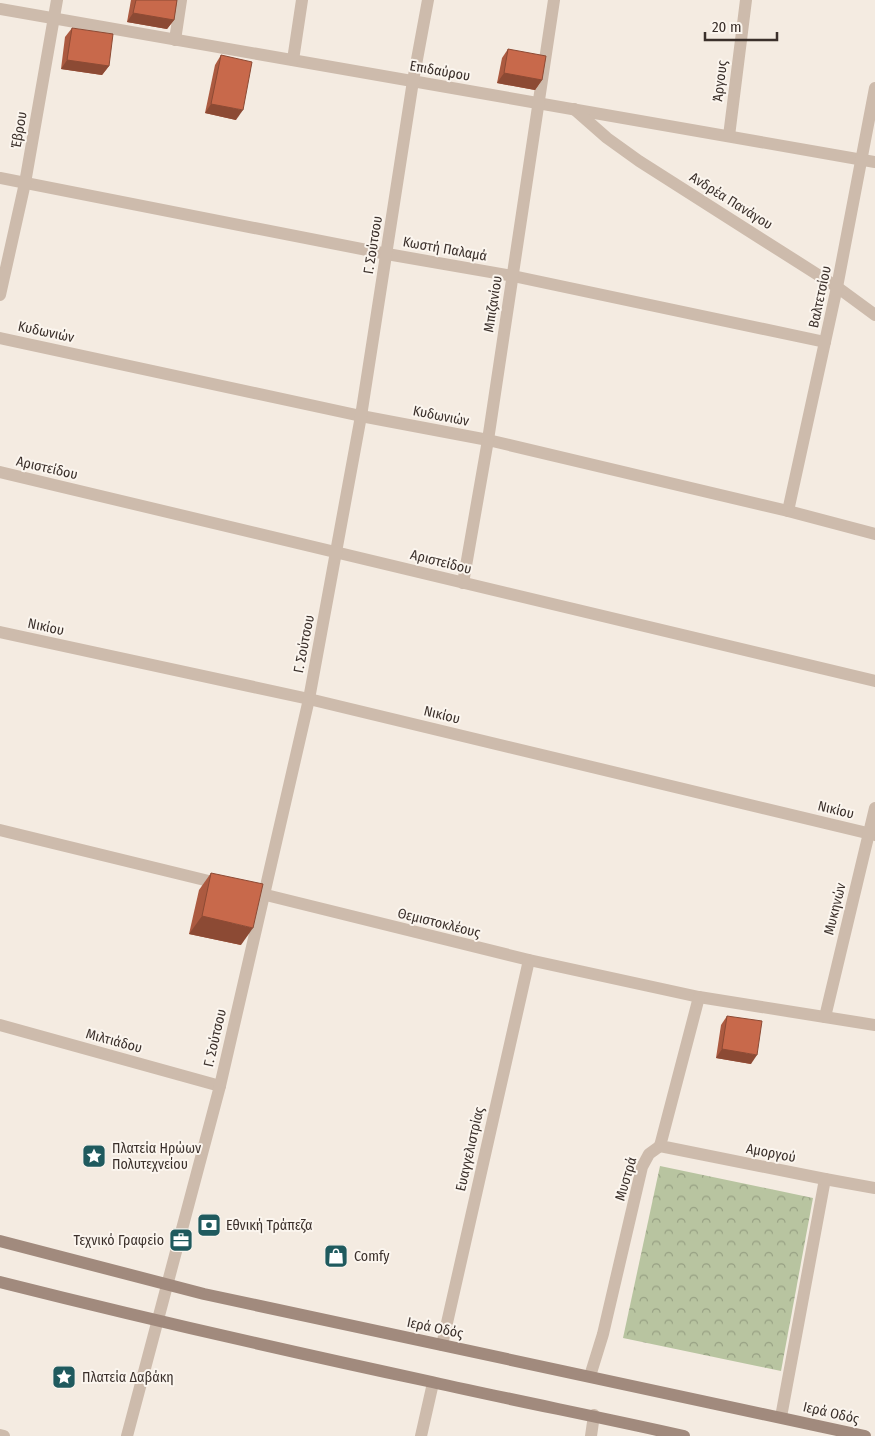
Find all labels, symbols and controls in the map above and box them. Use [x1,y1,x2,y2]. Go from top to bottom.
scale bar [705,10,778,42]
text: 20 m [712,18,742,36]
street label: Επιδαύρου [408,57,472,85]
street label: Άργους [709,59,731,103]
street label: Έβρου [7,110,31,150]
street label: Ανδρέα Πανάγου [686,169,776,233]
street label: Γ. Σούτσου [360,215,386,275]
street label: Κωστή Παλαμά [401,233,489,265]
street label: Βαλτετσίου [805,264,835,330]
street label: Μπιζανίου [480,274,506,334]
street label: Κυδωνιών [16,318,76,346]
street label: Κυδωνιών [411,402,471,430]
street label: Αριστείδου [15,453,79,483]
street label: Αριστείδου [409,546,473,578]
street label: Γ. Σούτσου [290,613,318,675]
street label: Νικίου [26,615,66,639]
street label: Νικίου [422,702,462,728]
street label: Νικίου [816,797,856,823]
street label: Μυκηνών [820,881,850,937]
street label: Θεμιστοκλέους [396,905,482,942]
street label: Γ. Σούτσου [200,1007,230,1069]
street label: Μιλτιάδου [84,1025,144,1057]
street label: Ευαγγελιστρίας [452,1105,488,1193]
place label: Πλατεία Ηρώων Πολυτεχνείου [112,1140,201,1173]
street label: Αμοργού [745,1140,797,1166]
place icon: Πλατεία Ηρώων Πολυτεχνείου [81,1143,107,1169]
street label: Μυστρά [612,1155,640,1203]
bank icon: Εθνική Τράπεζα [196,1212,222,1238]
place label: Εθνική Τράπεζα [226,1217,313,1234]
office icon: Τεχνικό Γραφείο [168,1227,194,1253]
place label: Τεχνικό Γραφείο [74,1232,164,1249]
shop icon: Comfy [323,1243,349,1269]
place label: Comfy [354,1248,390,1265]
street label: Ιερά Οδός [405,1314,465,1342]
place icon: Πλατεία Δαβάκη [51,1364,77,1390]
place label: Πλατεία Δαβάκη [82,1369,174,1386]
street label: Ιερά Οδός [801,1398,861,1428]

